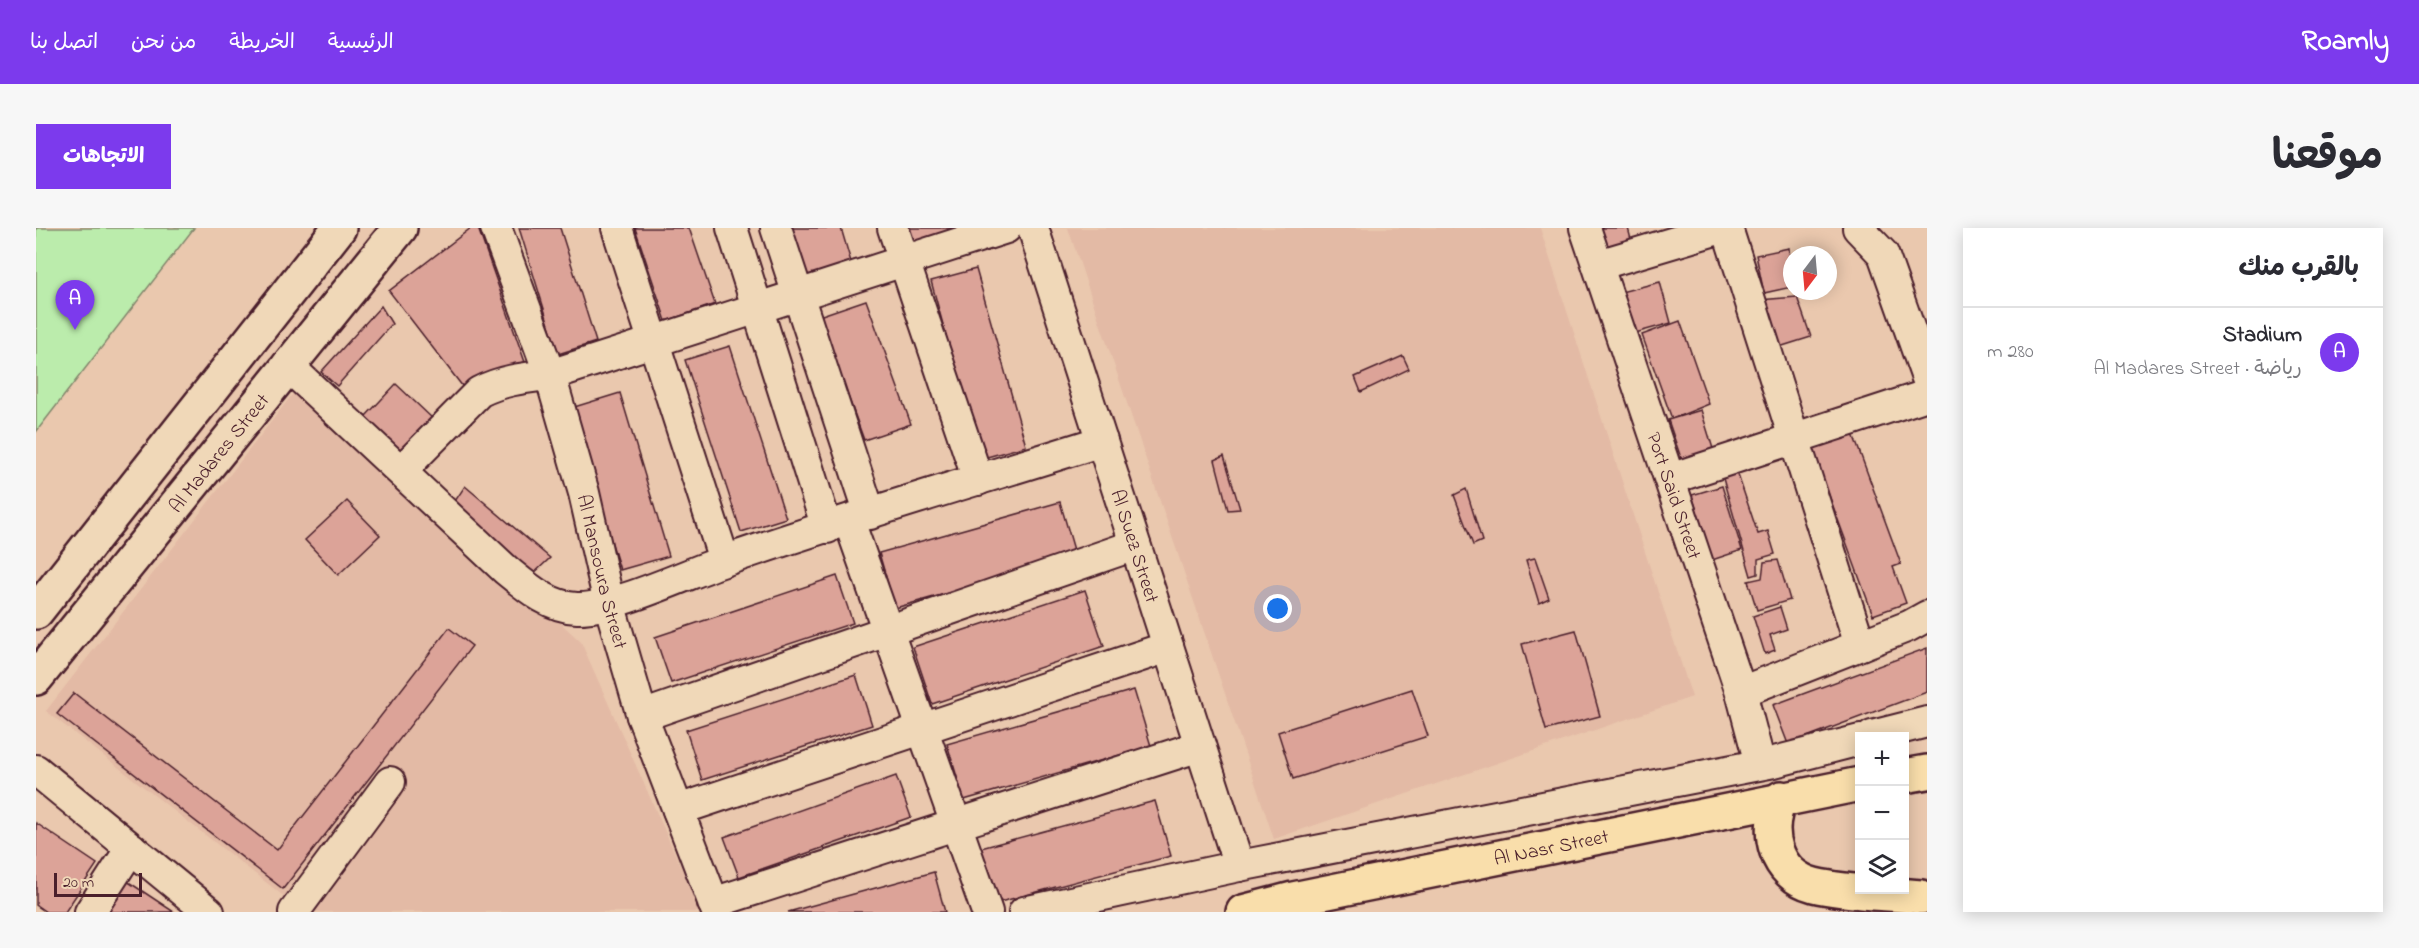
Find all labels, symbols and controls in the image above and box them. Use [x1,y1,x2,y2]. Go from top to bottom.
text: Roamly [2302,22,2389,63]
text: اتصل بنا [30,28,98,58]
text: من نحن [131,28,196,58]
text: الخريطة [229,28,295,58]
text: الرئيسية [328,28,394,58]
button: الاتجاهات [36,124,171,189]
text: موقعنا [2272,127,2383,188]
north arrow [1783,246,1837,300]
text: بالقرب منك [2238,250,2359,288]
pin: A [56,280,94,330]
text: Stadium [2223,320,2302,352]
text: 280 m [1987,338,2034,367]
text: A [2333,338,2346,367]
text: رياضة · Al Madares Street [2093,355,2302,384]
street label: Al Madares Street [163,388,278,520]
street label: Port Said Street [1638,429,1707,564]
street label: Al Suez Street [1101,486,1165,607]
street label: Al Mansoura Street [568,492,634,653]
your location [1263,594,1292,623]
map controls [1855,732,1909,894]
button: + [1855,732,1909,786]
button: − [1855,786,1909,840]
street label: Al Nasr Street [1491,823,1612,875]
button: layers [1855,840,1909,894]
scale bar [54,870,142,898]
text: 20 m [63,871,94,895]

